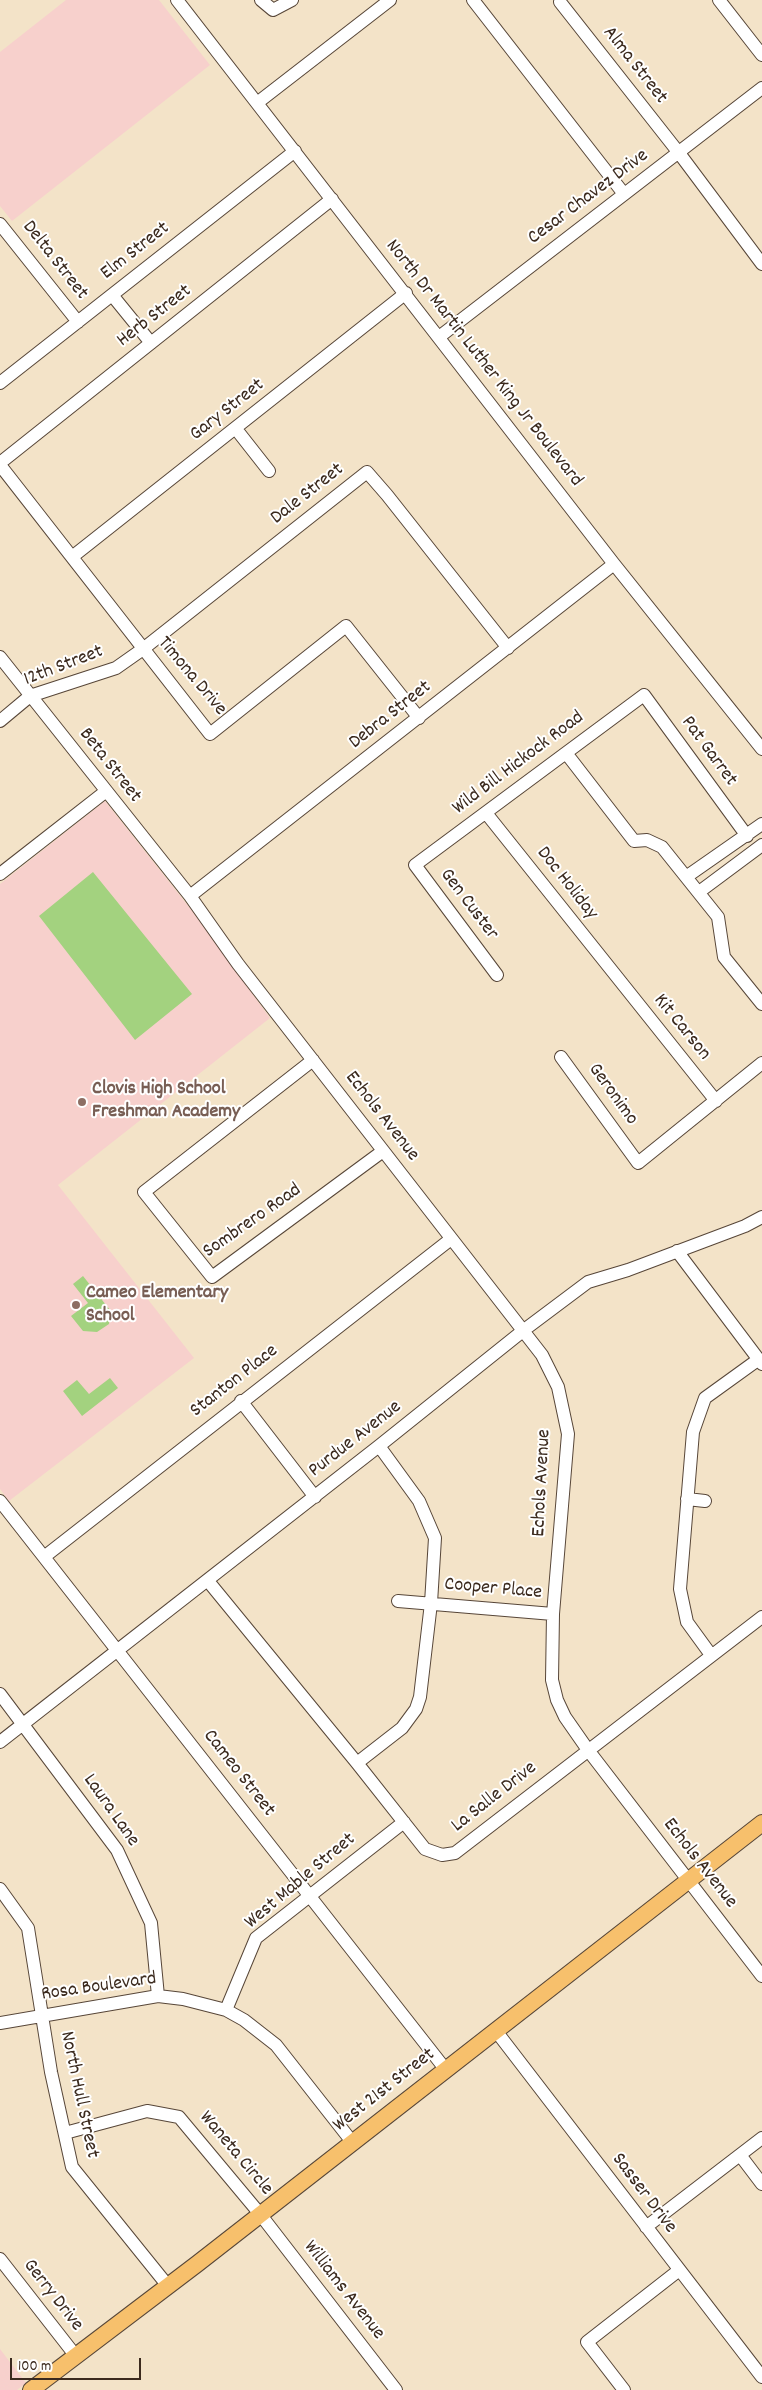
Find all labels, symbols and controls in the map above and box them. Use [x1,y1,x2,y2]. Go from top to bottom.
street label: Alma Street [596,22,672,110]
street label: Cesar Chavez Drive [524,145,654,251]
street label: Delta Street [16,217,92,305]
street label: Elm Street [97,218,175,286]
street label: North Dr Martin Luther King Jr Boulevard [379,236,587,492]
street label: Herb Street [113,280,197,354]
street label: Gary Street [186,374,270,448]
street label: Dale Street [267,459,349,531]
street label: Timona Drive [151,633,231,721]
street label: 12th Street [21,641,107,693]
street label: Debra Street [345,676,437,756]
street label: Wild Bill Hickock Road [449,707,589,821]
street label: Pat Garret [675,712,741,792]
street label: Beta Street [72,724,146,808]
street label: Doc Holiday [530,843,602,925]
street label: Gen Custer [433,865,503,945]
street label: Kit Carson [647,990,715,1066]
street label: Geronimo [581,1059,643,1131]
street label: Echols Avenue [338,1067,424,1167]
place label: Clovis High School Freshman Academy [92,1078,240,1125]
marker: Clovis High School Freshman Academy [76,1096,88,1108]
street label: Sombrero Road [199,1179,307,1265]
place label: Cameo Elementary School [86,1282,228,1329]
marker: Cameo Elementary School [70,1299,82,1311]
street label: Stanton Place [186,1340,284,1424]
street label: Purdue Avenue [305,1396,407,1484]
street label: Echols Avenue [528,1429,558,1537]
street label: Cooper Place [443,1574,543,1606]
street label: Cameo Street [197,1726,279,1822]
street label: La Salle Drive [448,1757,542,1839]
street label: Laura Lane [76,1770,144,1852]
street label: Echols Avenue [656,1814,742,1914]
street label: West Mable Street [241,1829,361,1935]
street label: Rosa Boulevard [40,1968,158,2008]
street label: North Hull Street [53,2029,103,2161]
street label: West 21st Street [329,2044,441,2138]
street label: Waneta Circle [193,2107,277,2201]
street label: Sasser Drive [605,2149,681,2239]
street label: Williams Avenue [297,2237,389,2345]
street label: Gerry Drive [16,2255,88,2337]
scale bar [12,2348,144,2380]
text: 100 m [18,2356,51,2378]

